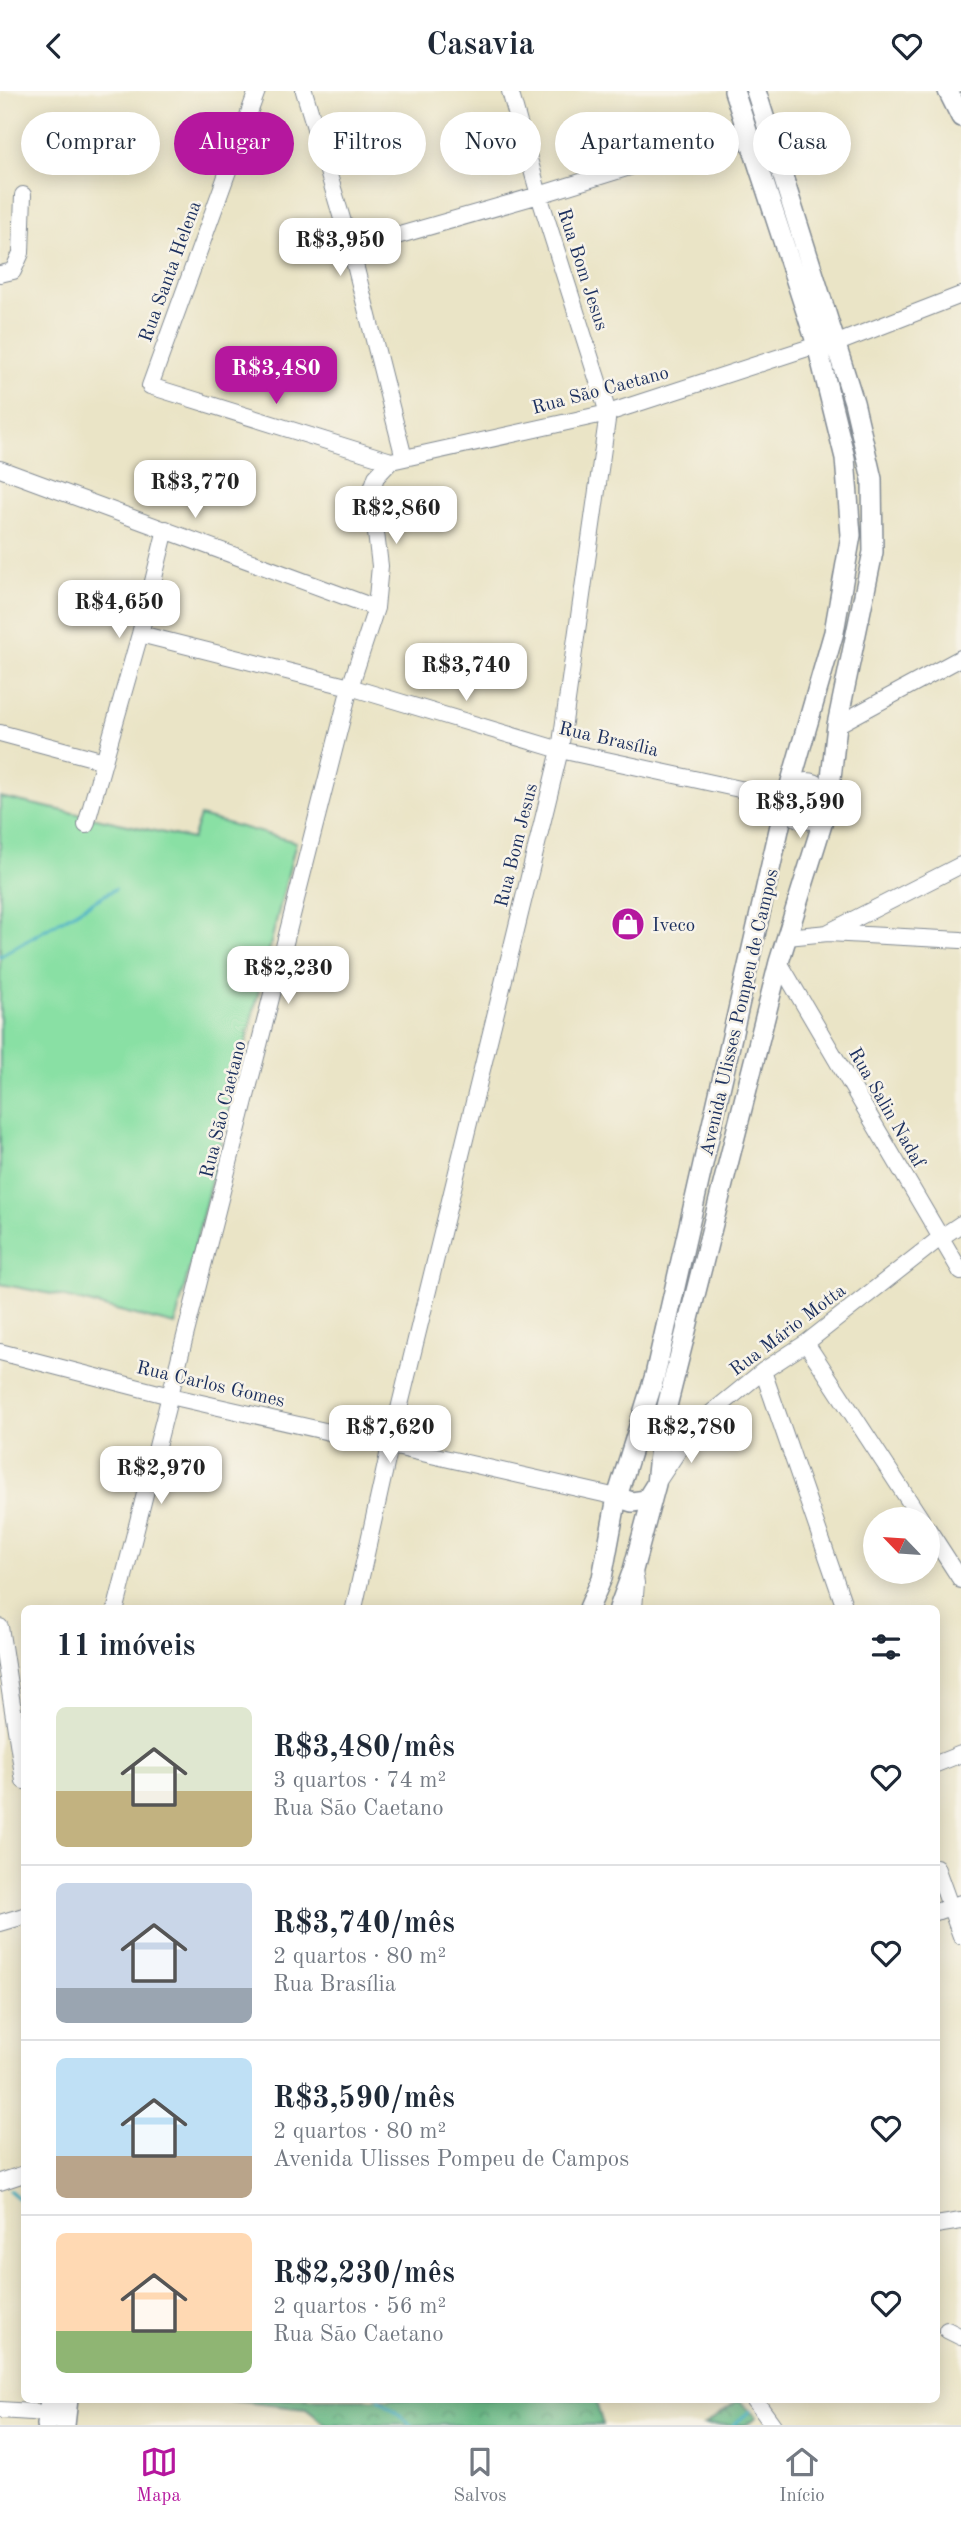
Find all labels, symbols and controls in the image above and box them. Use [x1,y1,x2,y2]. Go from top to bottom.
icon: back [35,27,73,65]
icon: heart [888,27,926,65]
text: Casavia [426,30,535,62]
chip: Comprar [21,112,160,175]
chip: Alugar [174,112,294,175]
chip: Filtros [308,112,426,175]
chip: Novo [440,112,541,175]
chip: Apartamento [555,112,739,175]
chip: Casa [753,112,851,175]
street label: Rua Santa Helena [137,198,206,345]
street label: Rua Bom Jesus [553,206,610,333]
pin: R$3,950 [275,219,405,278]
text: R$3,950 [295,229,385,252]
pin: R$3,480 [211,347,341,406]
text: R$3,480 [231,357,321,380]
street label: Rua São Caetano [530,364,671,419]
pin: R$3,770 [130,461,260,520]
text: R$3,770 [150,471,240,494]
pin: R$2,860 [331,487,461,546]
text: R$2,860 [351,497,441,520]
pin: R$4,650 [54,581,184,640]
text: R$4,650 [74,591,164,614]
pin: R$3,740 [401,643,531,703]
text: R$3,740 [421,654,511,677]
street label: Rua Brasília [557,720,661,761]
pin: R$3,590 [735,781,865,840]
street label: Rua Bom Jesus [493,782,542,910]
text: R$3,590 [755,791,845,814]
street label: Avenida Ulisses Pompeu de Campos [698,867,783,1158]
shop icon: Iveco [609,905,647,943]
place label: Iveco [652,917,695,936]
pin: R$2,230 [223,947,353,1006]
text: R$2,230 [243,957,333,980]
street label: Rua São Caetano [198,1039,251,1180]
street label: Rua Salin Nadaf [844,1045,928,1172]
street label: Rua Mário Motta [727,1281,850,1381]
street label: Rua Carlos Gomes [134,1359,286,1412]
pin: R$7,620 [325,1405,455,1465]
pin: R$2,780 [626,1405,756,1465]
text: R$7,620 [345,1416,435,1439]
text: R$2,780 [646,1416,736,1439]
pin: R$2,970 [96,1447,226,1506]
text: R$2,970 [116,1457,206,1480]
north arrow [863,1507,940,1584]
map controls [863,1507,940,1584]
icon: filters [867,1628,905,1666]
text: 11 imóveis [56,1632,195,1662]
text: R$3,480/mês [273,1733,455,1763]
icon: home [112,1735,196,1819]
icon: heart [867,1758,905,1796]
text: 3 quartos · 74 m² [273,1769,446,1792]
text: Rua São Caetano [273,1797,444,1820]
text: R$3,740/mês [273,1909,455,1939]
icon: home [112,1911,196,1995]
icon: heart [867,1934,905,1972]
text: 2 quartos · 80 m² [273,1945,446,1968]
text: Rua Brasília [273,1973,396,1996]
text: R$3,590/mês [273,2084,455,2114]
icon: home [112,2086,196,2170]
icon: heart [867,2109,905,2147]
text: 2 quartos · 80 m² [273,2120,446,2143]
text: Avenida Ulisses Pompeu de Campos [273,2148,629,2171]
text: R$2,230/mês [273,2259,455,2289]
icon: home [112,2261,196,2345]
icon: heart [867,2284,905,2322]
text: 2 quartos · 56 m² [273,2295,446,2318]
text: Rua São Caetano [273,2323,444,2346]
tab: Mapa [136,2443,181,2508]
tab: Salvos [453,2443,506,2508]
tab: Início [779,2443,825,2508]

